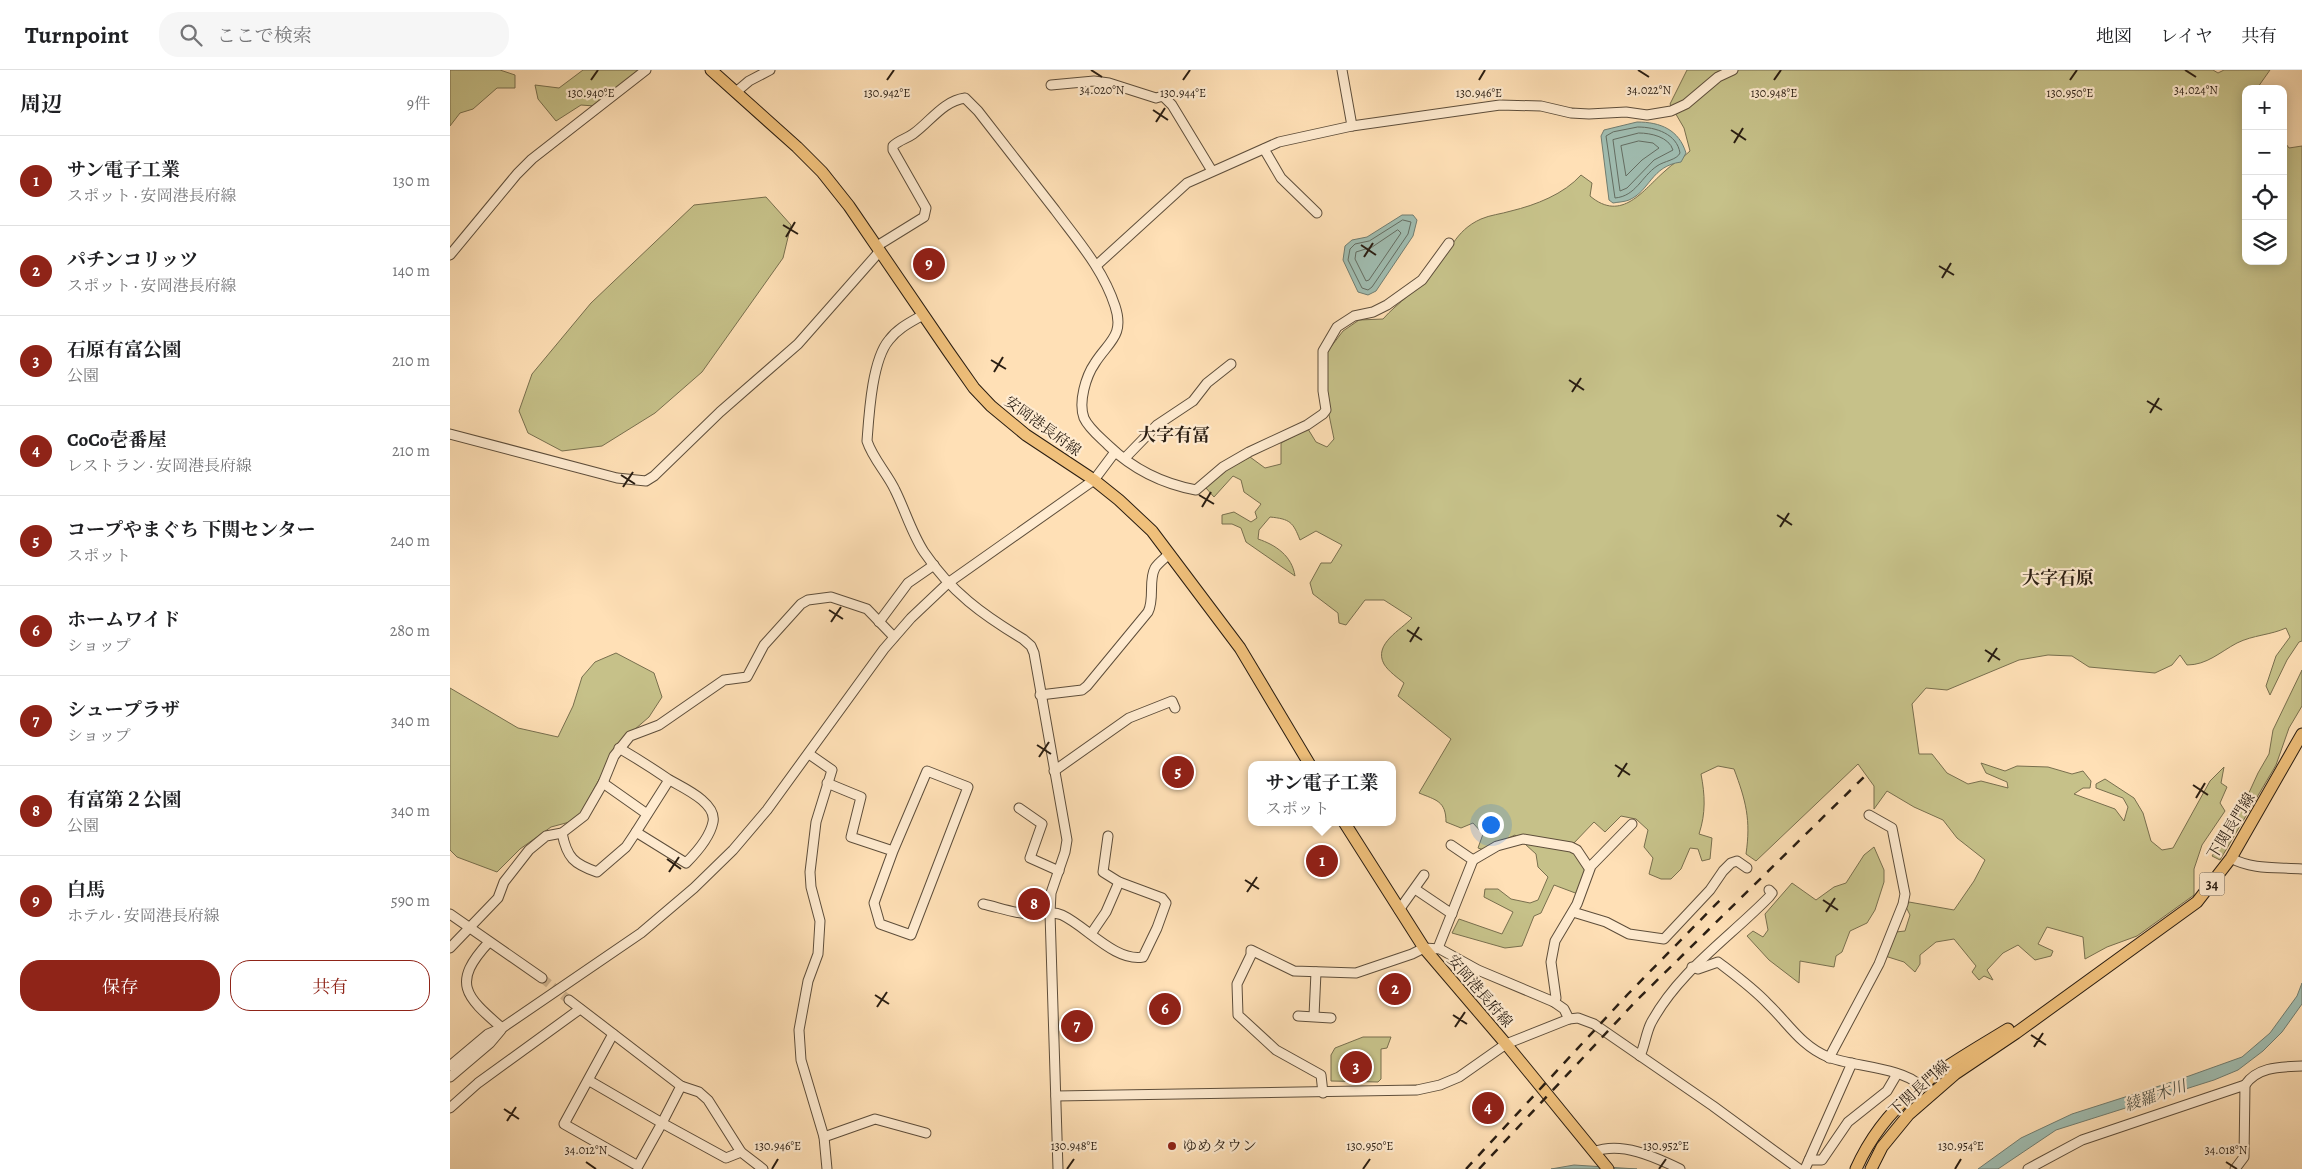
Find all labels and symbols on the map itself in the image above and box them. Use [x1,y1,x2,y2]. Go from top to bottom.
text: 34.020°N [1080,82,1125,98]
text: 34.022°N [1627,82,1671,98]
text: 34.024°N [2174,82,2218,98]
text: 130.940°E [567,85,615,101]
text: 130.942°E [864,85,910,101]
text: 130.944°E [1160,85,1206,101]
text: 130.946°E [1456,85,1502,101]
text: 130.948°E [1751,85,1797,101]
text: 130.950°E [2047,85,2093,101]
pin: 9 [913,245,945,283]
street label: 安岡港長府線 [1001,391,1085,461]
district label: 大字有冨 [1138,423,1210,447]
district label: 大字石原 [2022,566,2094,590]
pin: 5 [1162,753,1194,791]
street label: 下関長門線 [2203,789,2259,863]
your location [1478,812,1504,838]
pin: 1 [1306,842,1338,880]
road number: 34 [2200,872,2224,896]
pin: 8 [1018,885,1050,923]
street label: 安岡港長府線 [1443,950,1517,1032]
pin: 2 [1379,970,1411,1008]
pin: 6 [1149,990,1181,1028]
pin: 7 [1061,1007,1093,1045]
pin: 3 [1340,1048,1372,1086]
street label: 下関長門線 [1884,1055,1954,1121]
water label: 綾羅木川 [2121,1074,2191,1117]
pin: 4 [1472,1089,1504,1127]
place label: ゆめタウン [1182,1136,1257,1156]
text: 130.946°E [755,1138,801,1154]
text: 130.948°E [1051,1138,1097,1154]
text: 130.950°E [1347,1138,1393,1154]
text: 130.952°E [1643,1138,1689,1154]
text: 130.954°E [1938,1138,1984,1154]
marker: ゆめタウン [1166,1140,1178,1152]
text: 34.012°N [565,1142,608,1158]
text: 34.018°N [2205,1142,2248,1158]

